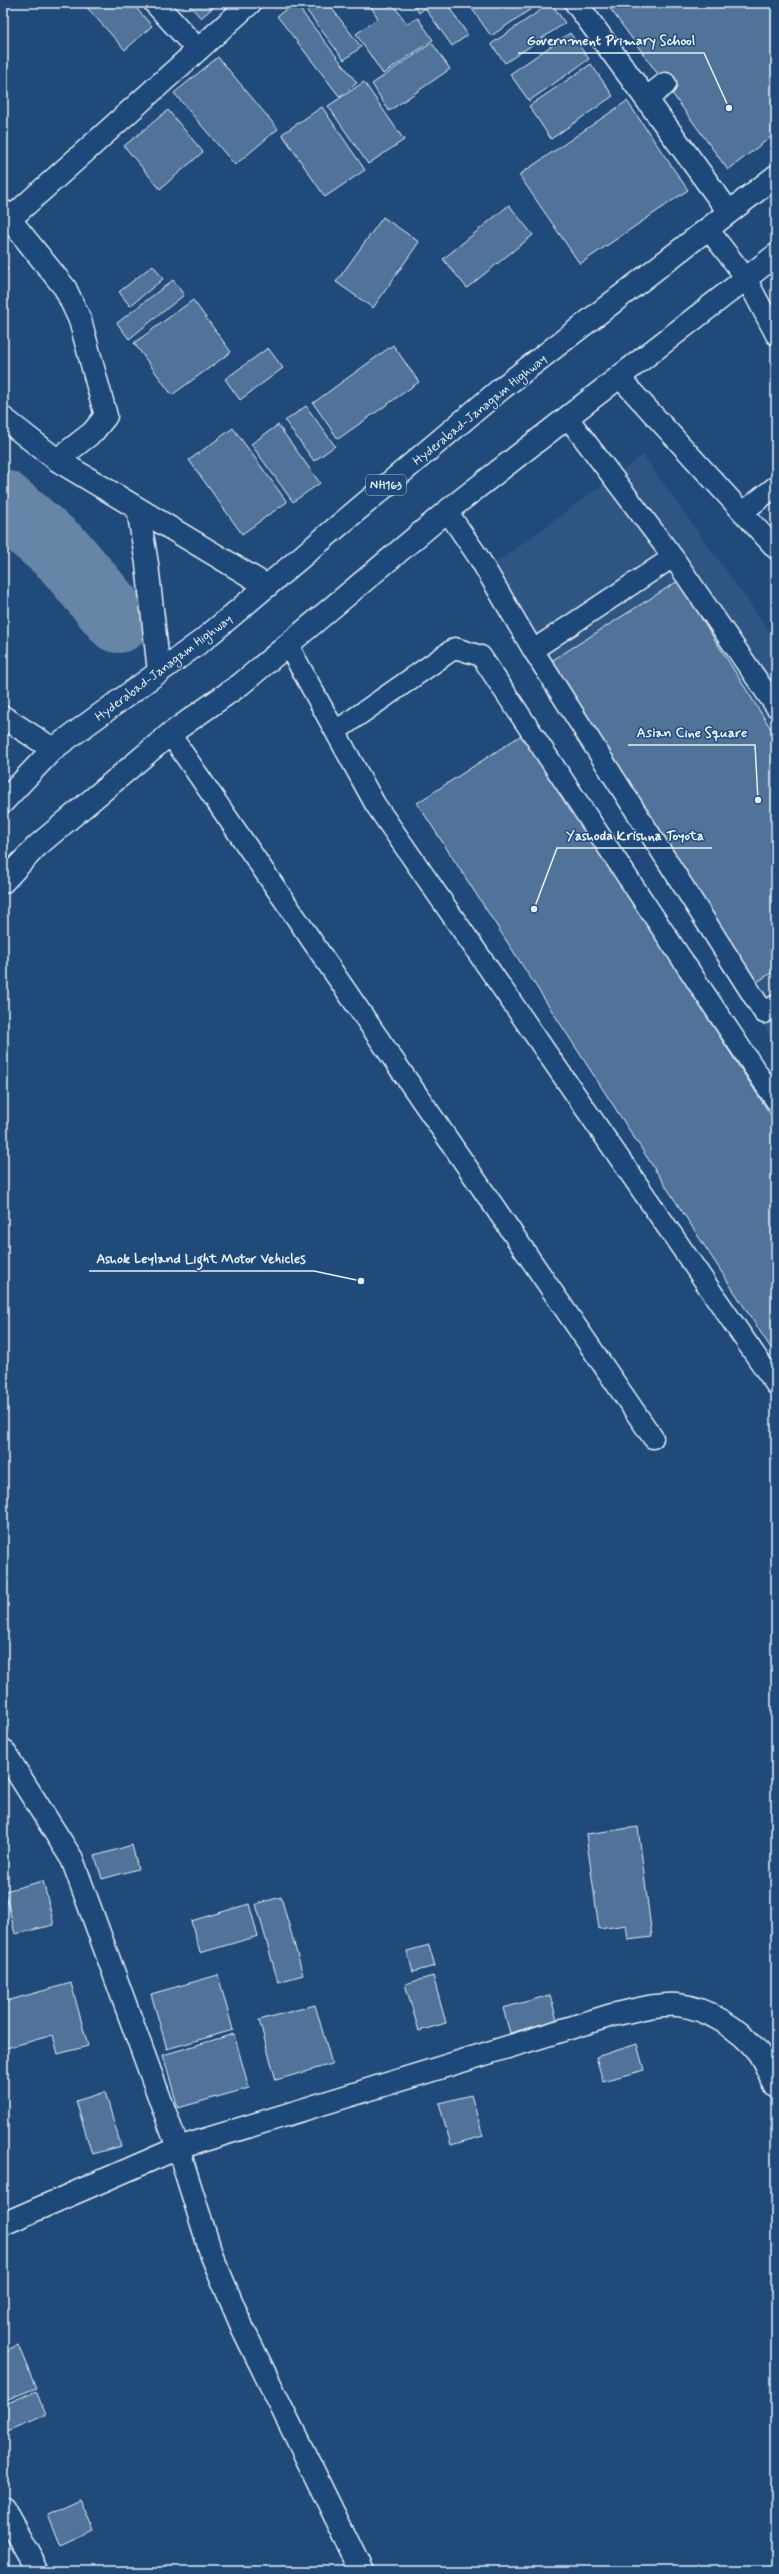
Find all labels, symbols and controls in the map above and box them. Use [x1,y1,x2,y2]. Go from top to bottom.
callout: Government Primary School [518,27,704,53]
text: Government Primary School [527,32,695,50]
street label: Hyderabad-Janagam Highway [409,351,551,470]
road number: NH163 [366,475,406,495]
street label: Hyderabad-Janagam Highway [92,611,237,726]
callout: Asian Cine Square [628,719,755,745]
text: Asian Cine Square [637,724,747,742]
callout: Yashoda Krishna Toyota [557,822,712,848]
text: Yashoda Krishna Toyota [566,827,704,845]
callout: Ashok Leyland Light Motor Vehicles [89,1245,314,1271]
text: Ashok Leyland Light Motor Vehicles [96,1250,306,1271]

